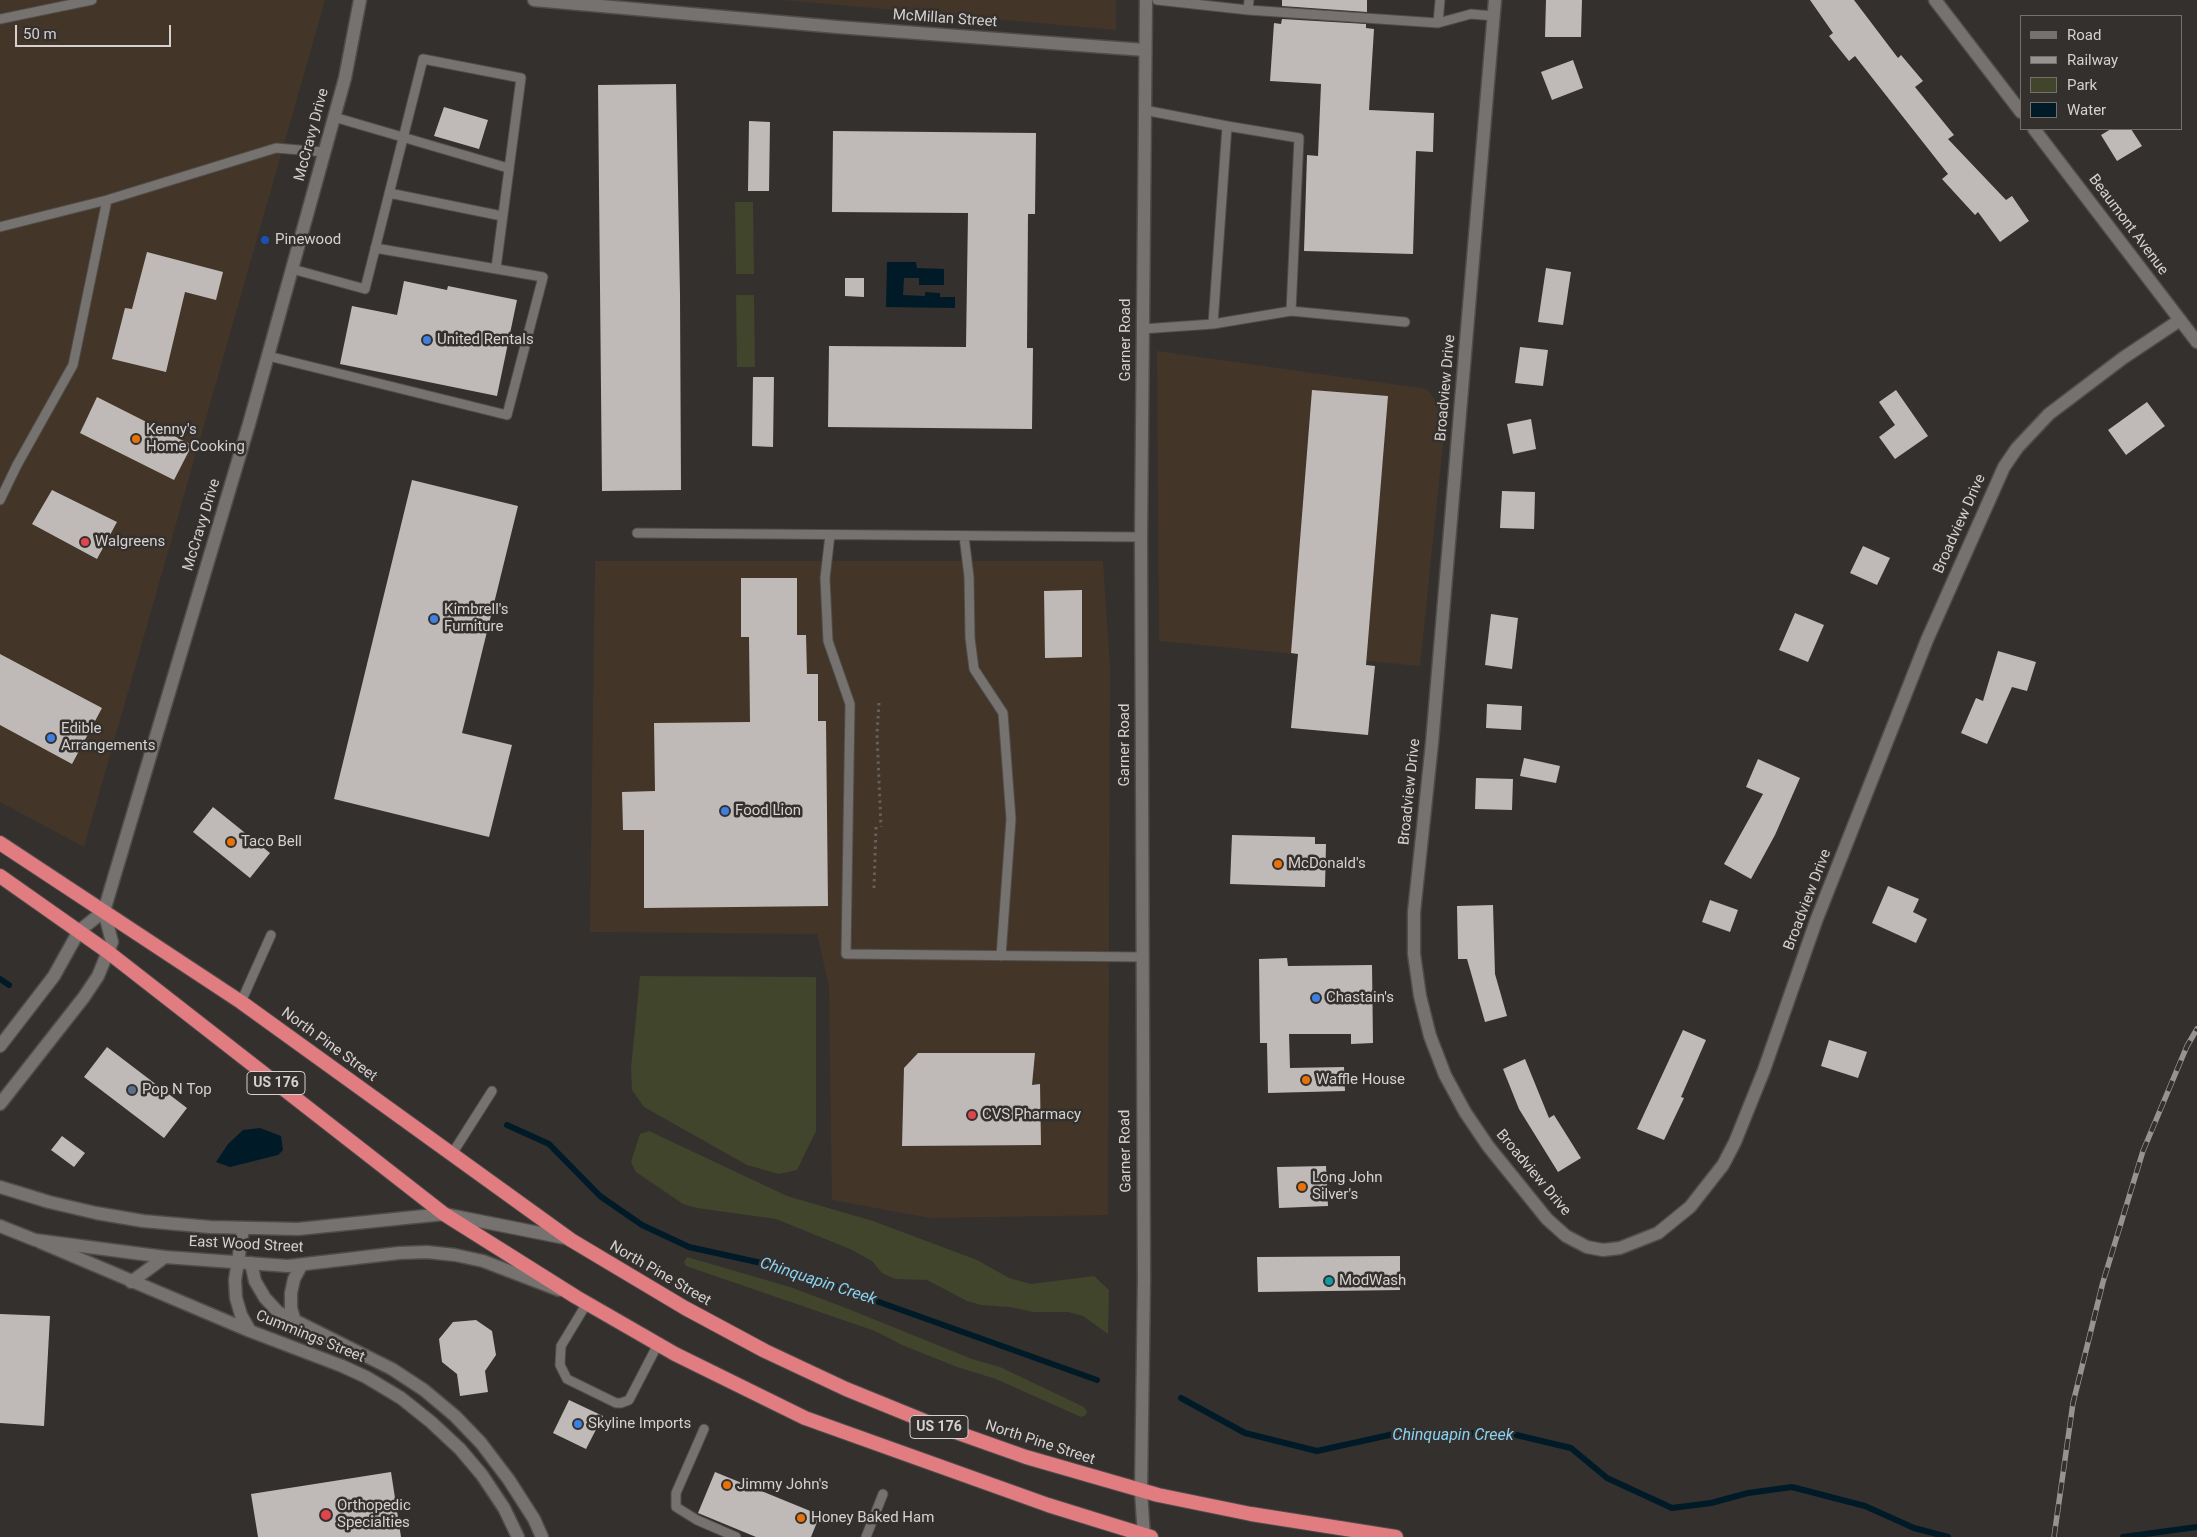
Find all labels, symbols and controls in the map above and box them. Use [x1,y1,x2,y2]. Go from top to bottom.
street label: McMillan Street [892,6,998,32]
scale bar [18,15,174,47]
legend [2020,15,2182,130]
text: 50 m [23,25,57,43]
text: Road [2067,26,2101,44]
text: Railway [2067,51,2118,69]
text: Park [2067,76,2097,94]
street label: McCravy Drive [291,87,333,183]
text: Water [2067,101,2106,119]
street label: Beaumont Avenue [2084,171,2172,279]
place label: Pinewood [275,231,341,249]
marker: Pinewood [259,234,271,246]
street label: Garner Road [1117,299,1135,381]
place label: United Rentals [437,331,534,349]
marker: United Rentals [421,334,433,346]
street label: Broadview Drive [1432,334,1460,442]
place label: Kenny's Home Cooking [146,421,245,456]
marker: Kenny's Home Cooking [130,433,142,445]
street label: Broadview Drive [1930,471,1990,577]
street label: McCravy Drive [179,477,225,573]
place label: Walgreens [95,533,165,551]
marker: Walgreens [79,536,91,548]
place label: Kimbrell's Furniture [444,601,509,636]
marker: Kimbrell's Furniture [428,613,440,625]
street label: Garner Road [1116,704,1134,786]
place label: Edible Arrangements [61,720,156,755]
marker: Edible Arrangements [45,732,57,744]
street label: Broadview Drive [1395,738,1425,846]
place label: Food Lion [735,802,801,820]
marker: Food Lion [719,805,731,817]
place label: Taco Bell [241,833,302,851]
marker: Taco Bell [225,836,237,848]
street label: Broadview Drive [1780,847,1836,953]
place label: McDonald's [1288,855,1366,873]
marker: McDonald's [1272,858,1284,870]
place label: Chastain's [1326,989,1394,1007]
marker: Chastain's [1310,992,1322,1004]
street label: North Pine Street [278,1004,380,1086]
place label: Waffle House [1316,1071,1405,1089]
road number: US 176 [247,1072,305,1094]
marker: Waffle House [1300,1074,1312,1086]
place label: Pop N Top [142,1081,212,1099]
marker: Pop N Top [126,1084,138,1096]
place label: CVS Pharmacy [982,1106,1081,1124]
marker: CVS Pharmacy [966,1109,978,1121]
street label: Garner Road [1116,1109,1136,1193]
street label: Broadview Drive [1492,1126,1574,1220]
place label: Long John Silver's [1312,1169,1382,1204]
marker: Long John Silver's [1296,1181,1308,1193]
street label: East Wood Street [188,1233,304,1257]
street label: North Pine Street [606,1238,714,1310]
water label: Chinquapin Creek [757,1254,879,1310]
place label: ModWash [1339,1272,1406,1290]
marker: ModWash [1323,1275,1335,1287]
street label: Cummings Street [253,1307,367,1367]
place label: Skyline Imports [588,1415,691,1433]
road number: US 176 [910,1415,968,1438]
street label: North Pine Street [983,1417,1097,1469]
marker: Skyline Imports [572,1418,584,1430]
water label: Chinquapin Creek [1392,1426,1514,1446]
place label: Jimmy John's [737,1476,828,1494]
marker: Jimmy John's [721,1479,733,1491]
place label: Orthopedic Specialties [337,1497,411,1532]
marker: Orthopedic Specialties [319,1508,333,1522]
place label: Honey Baked Ham [811,1509,934,1527]
marker: Honey Baked Ham [795,1512,807,1524]

